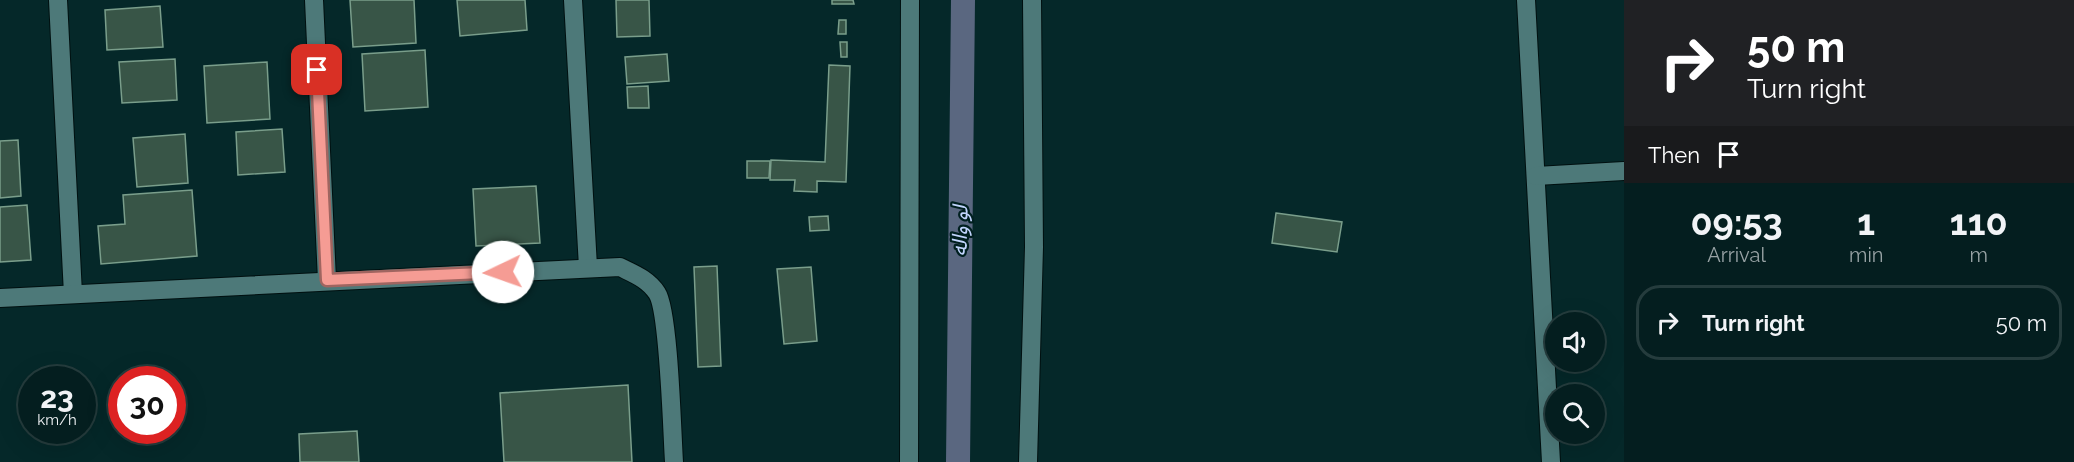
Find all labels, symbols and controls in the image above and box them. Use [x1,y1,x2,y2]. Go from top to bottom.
text: 50 m [1747,23,1845,72]
icon: right [1648,24,1726,102]
pin [291,44,342,95]
icon: arrive [300,53,333,86]
text: Turn right [1747,73,1866,104]
icon: arrive [1712,138,1745,171]
text: Then [1648,142,1700,168]
text: 09:53 [1690,201,1783,243]
text: 1 [1857,201,1875,243]
text: 110 [1950,201,2008,243]
water label: لو واله [947,203,972,257]
position arrow [471,240,535,304]
text: Arrival [1707,243,1766,267]
text: min [1849,243,1883,267]
text: m [1970,243,1988,267]
icon: right [1651,306,1684,339]
text: Turn right [1702,310,1805,336]
text: 50 m [1996,310,2047,336]
map controls [1545,312,1605,444]
button: sound [1545,312,1605,372]
speed limit sign: 30 [108,366,186,444]
text: 23 [40,380,74,415]
button: search [1545,384,1605,444]
text: km/h [37,411,77,429]

